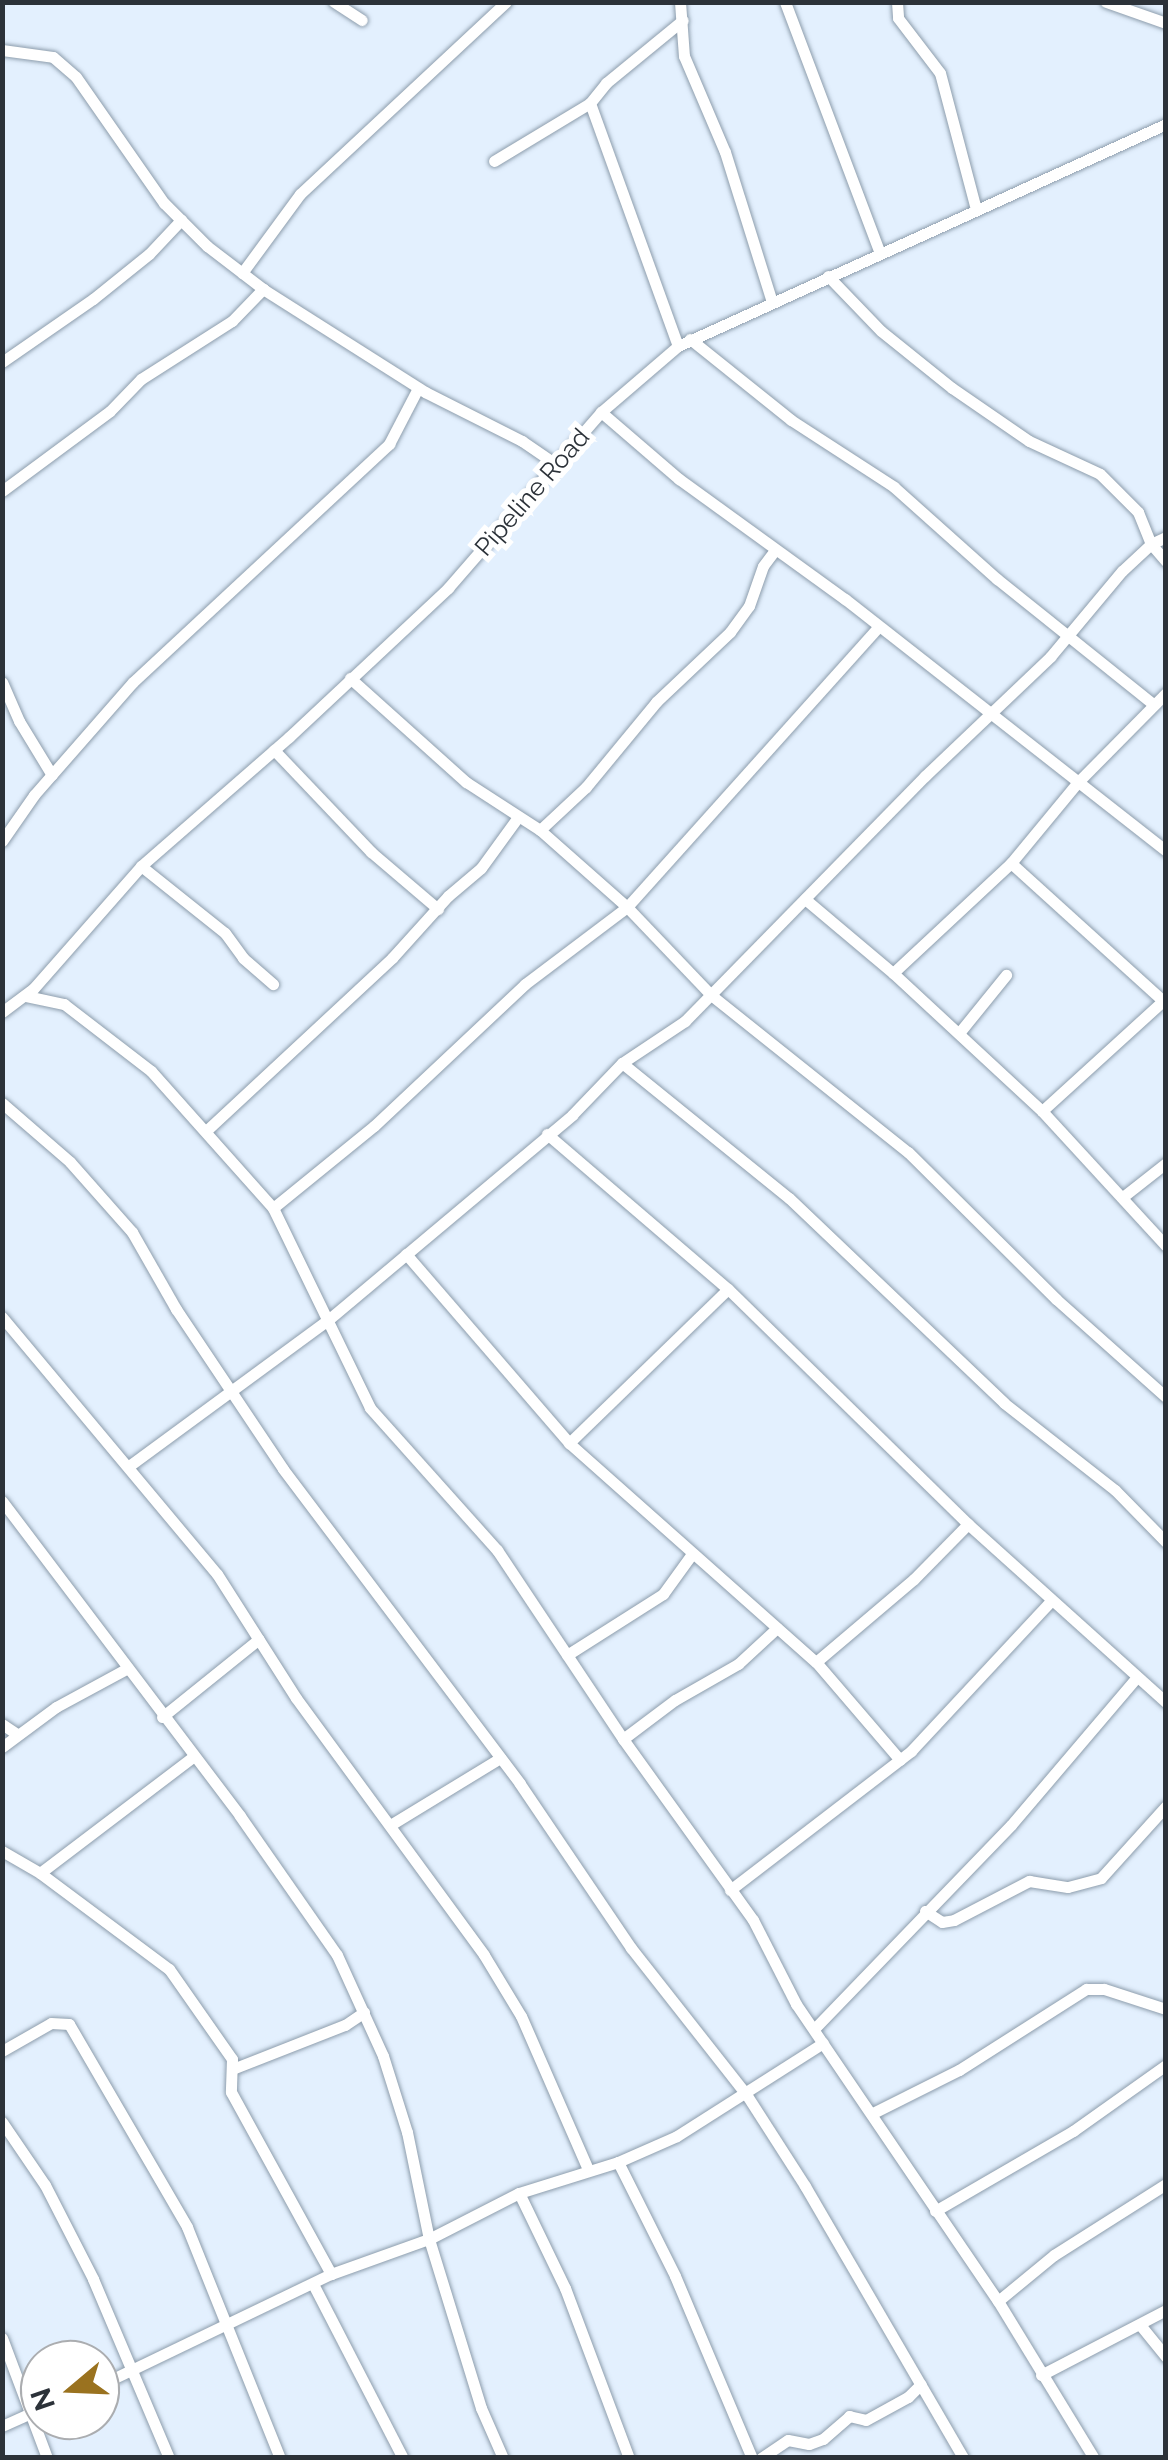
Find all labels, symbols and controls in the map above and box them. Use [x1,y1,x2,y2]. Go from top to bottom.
street label: Pipeline Road [469,422,595,562]
north arrow [20,2340,120,2440]
text: N [24,2384,62,2415]

